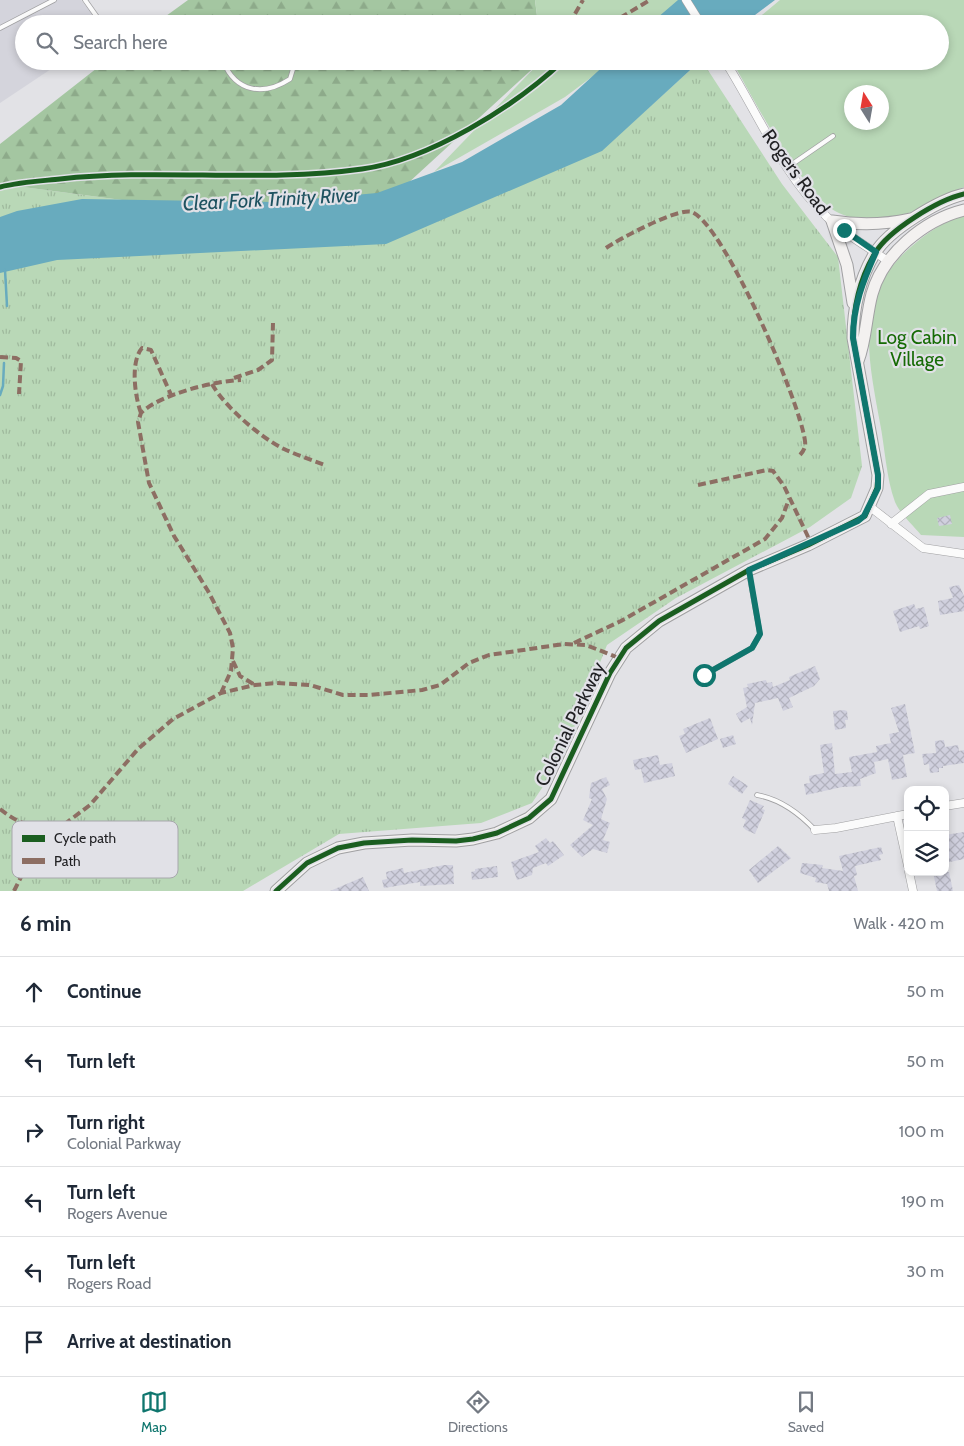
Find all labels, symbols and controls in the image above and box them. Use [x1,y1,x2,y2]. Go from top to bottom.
search box [15,15,949,70]
icon: search [33,29,61,57]
text: Search here [73,31,167,54]
north arrow [844,85,889,130]
street label: Rogers Road [757,125,835,219]
water label: Clear Fork Trinity River [182,182,361,216]
route end [833,219,856,242]
park label: Log Cabin Village [877,326,957,371]
street label: Colonial Parkway [530,658,610,790]
route start [693,664,716,687]
map controls [904,786,949,876]
button: locate [904,786,949,831]
legend [12,821,178,878]
text: Cycle path [54,829,116,847]
button: layers [904,831,949,876]
text: Path [54,852,81,870]
text: 6 min [20,911,71,936]
text: Walk · 420 m [853,914,944,933]
icon: ahead [20,978,48,1006]
text: Continue [67,980,141,1003]
text: 50 m [907,982,944,1001]
icon: left [20,1048,48,1076]
text: Turn left [67,1050,135,1073]
text: 50 m [907,1052,944,1071]
text: Turn right [67,1111,145,1134]
icon: right [20,1118,48,1146]
text: 100 m [899,1122,944,1141]
text: Colonial Parkway [67,1134,181,1153]
text: Turn left [67,1181,135,1204]
icon: left [20,1188,48,1216]
text: 190 m [901,1192,944,1211]
text: Rogers Avenue [67,1204,167,1223]
text: Turn left [67,1251,135,1274]
icon: left [20,1258,48,1286]
text: 30 m [907,1262,944,1281]
text: Rogers Road [67,1274,151,1293]
icon: arrive [20,1328,48,1356]
text: Arrive at destination [67,1330,231,1353]
tab: Map [140,1388,168,1436]
tab: Directions [448,1388,508,1436]
tab: Saved [788,1388,824,1436]

